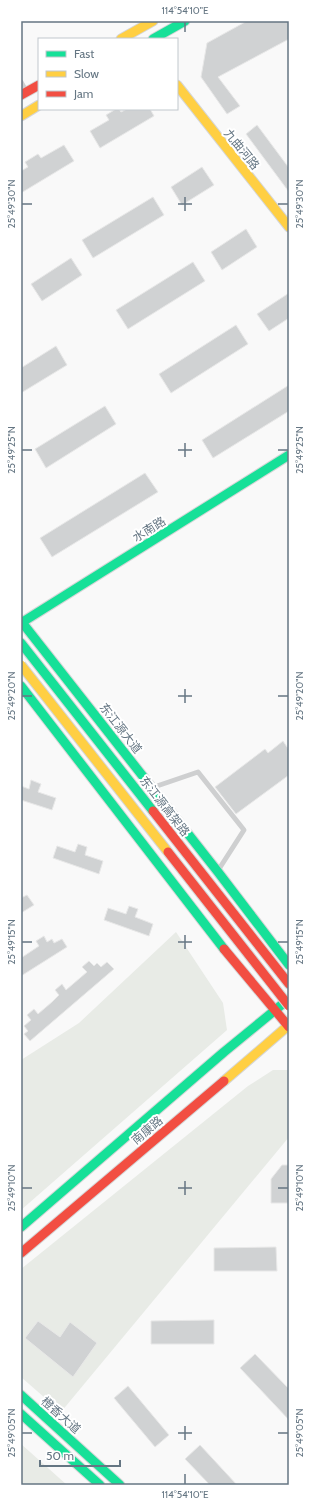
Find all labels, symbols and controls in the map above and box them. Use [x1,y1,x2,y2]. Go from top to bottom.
text: 114°54'10"E [162,4,209,17]
legend [38,38,178,110]
text: Fast [74,46,94,61]
text: Slow [74,66,99,81]
text: Jam [73,86,93,101]
street label: 九曲河路 [221,126,263,172]
text: 25°49'30"N [5,179,18,229]
text: 25°49'30"N [293,179,306,229]
text: 25°49'25"N [5,426,18,474]
text: 25°49'25"N [293,426,306,474]
street label: 水南路 [130,513,168,545]
text: 25°49'20"N [5,672,18,720]
text: 25°49'20"N [293,672,306,720]
street label: 东江源大道 [97,700,145,756]
street label: 东江源高架路 [137,773,193,839]
text: 25°49'15"N [5,919,18,965]
text: 25°49'15"N [293,919,306,965]
street label: 南康路 [128,1113,166,1147]
text: 25°49'10"N [5,1165,18,1211]
text: 25°49'10"N [293,1165,306,1211]
street label: 橙香大道 [38,1393,84,1437]
text: 25°49'05"N [5,1408,18,1458]
text: 25°49'05"N [293,1408,306,1458]
scale bar [40,1442,120,1468]
text: 50 m [46,1448,74,1463]
text: 114°54'10"E [162,1488,209,1501]

